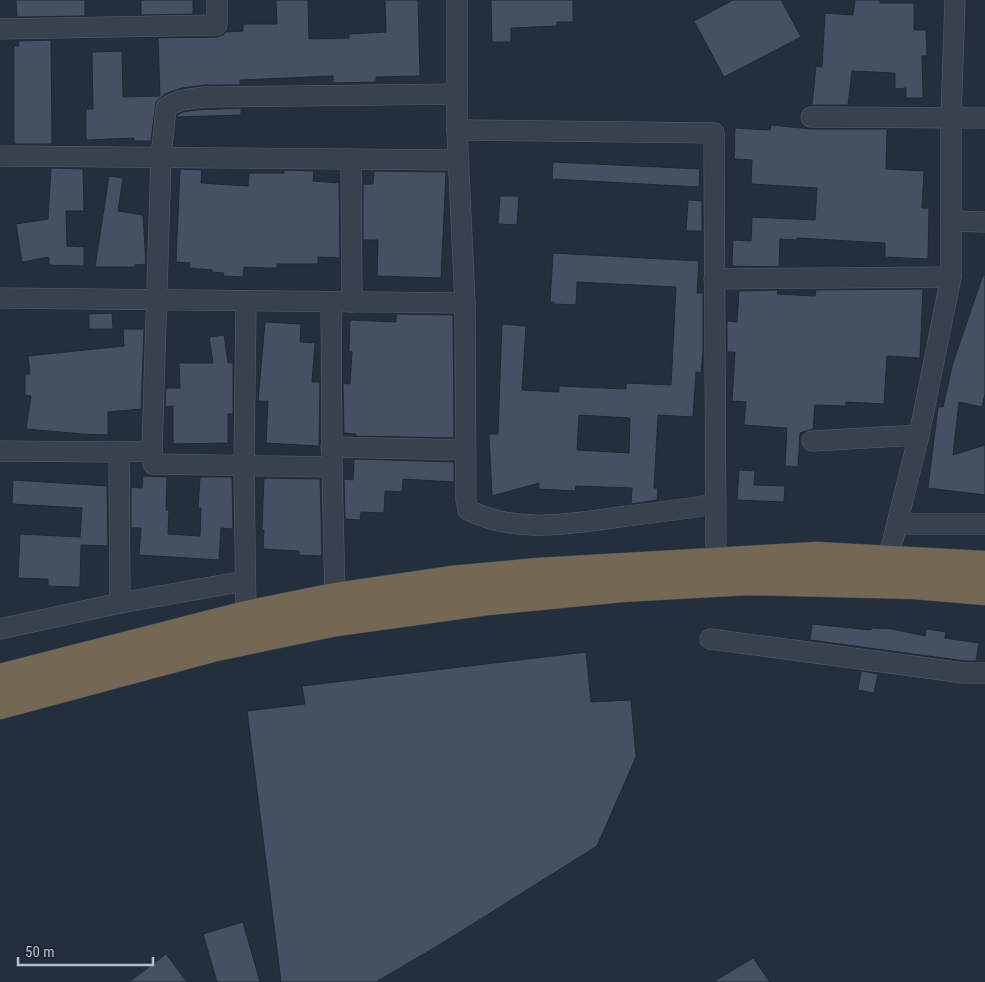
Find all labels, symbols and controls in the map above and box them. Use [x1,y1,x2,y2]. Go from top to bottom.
scale bar [18,934,152,966]
text: 50 m [25,943,55,961]

